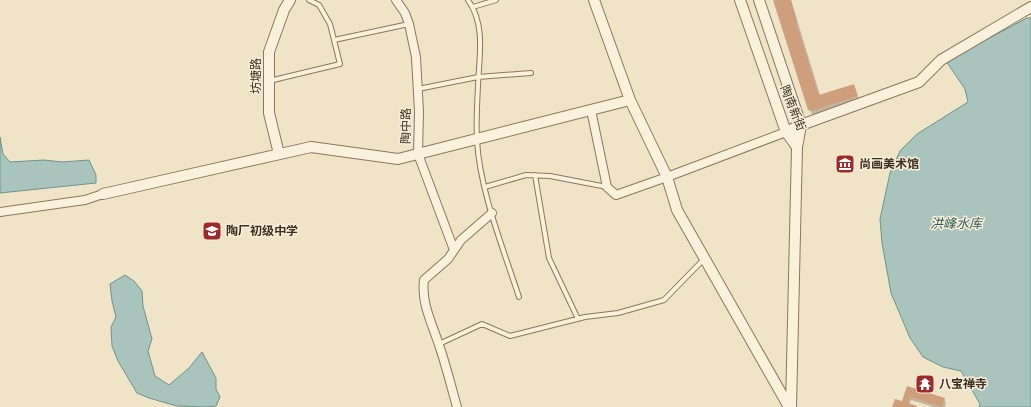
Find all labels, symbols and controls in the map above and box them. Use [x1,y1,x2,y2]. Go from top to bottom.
street label: 坊塘路 [248,58,263,94]
street label: 陶南新街 [778,83,809,133]
street label: 陶中路 [398,108,413,144]
museum icon: 尚画美术馆 [834,153,856,175]
place label: 尚画美术馆 [859,156,919,171]
water label: 洪峰水库 [930,215,984,232]
school or university icon: 陶厂初级中学 [201,220,223,242]
place label: 陶厂初级中学 [226,223,298,238]
temple icon: 八宝禅寺 [914,373,936,395]
place label: 八宝禅寺 [939,376,987,391]

